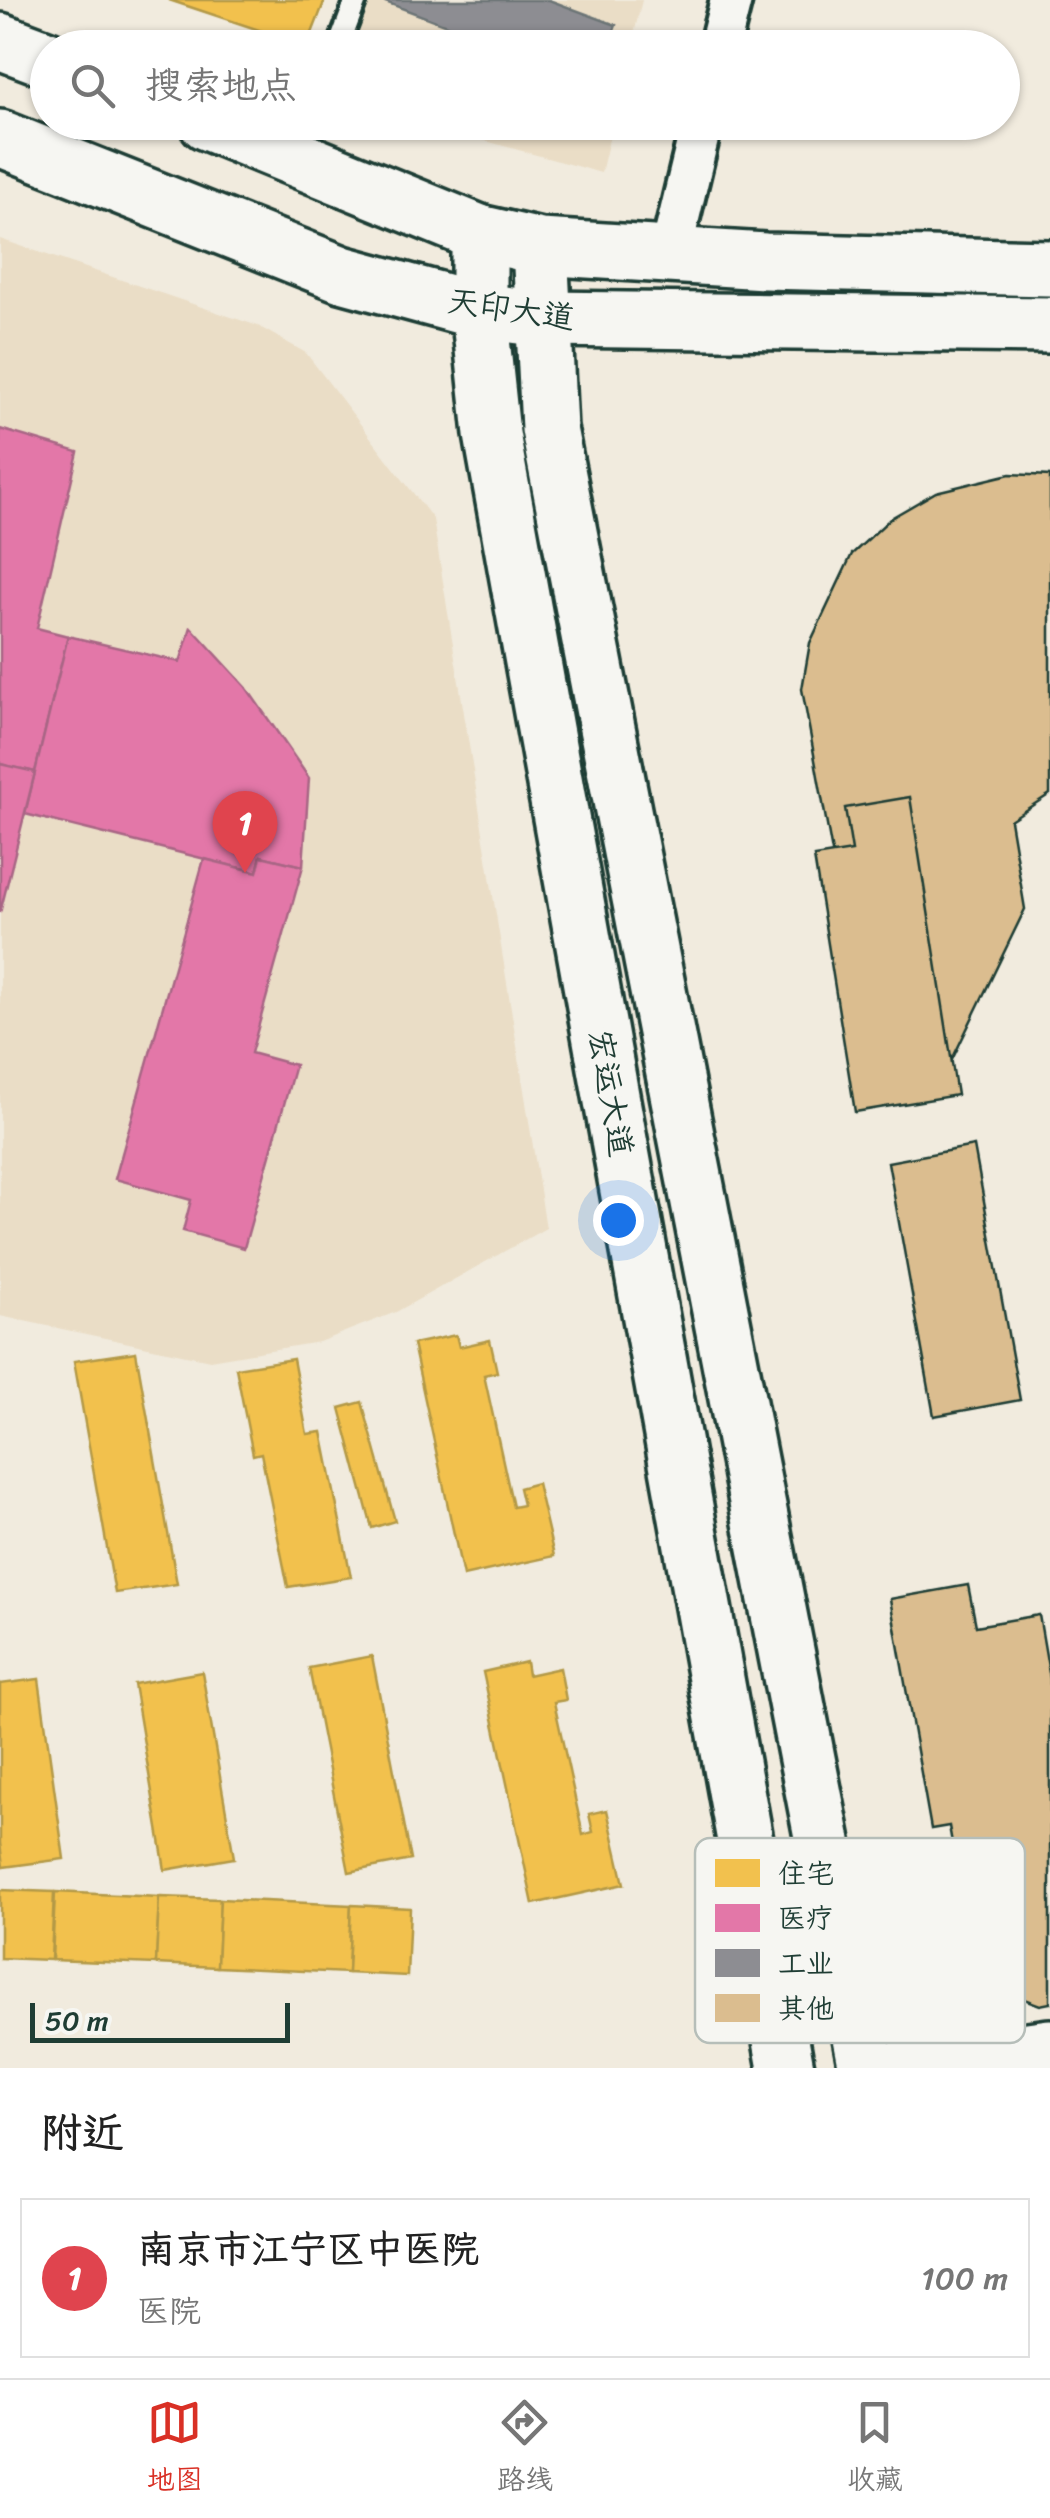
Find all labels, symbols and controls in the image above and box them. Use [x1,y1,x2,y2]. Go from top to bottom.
search box [30,30,1020,140]
text: 搜索地点 [145,52,297,119]
icon: search [65,58,120,113]
street label: 天印大道 [444,272,578,347]
pin: 1 [212,790,278,873]
street label: 宏运大道 [571,1025,650,1161]
your location [593,1195,644,1246]
legend [695,1838,1025,2043]
text: 住宅 [778,1849,834,1898]
text: 医疗 [778,1894,834,1943]
text: 工业 [778,1939,834,1988]
text: 其他 [778,1984,834,2033]
text: 50 m [45,1996,109,2045]
scale bar [30,1998,290,2042]
text: 附近 [40,2096,124,2170]
text: 南京市江宁区中医院 [137,2216,479,2283]
text: 1 [68,2250,81,2307]
text: 100 m [921,2250,1008,2307]
text: 医院 [137,2283,201,2340]
tab: 地图 [147,2395,203,2504]
tab: 路线 [497,2395,553,2504]
tab: 收藏 [847,2395,903,2504]

